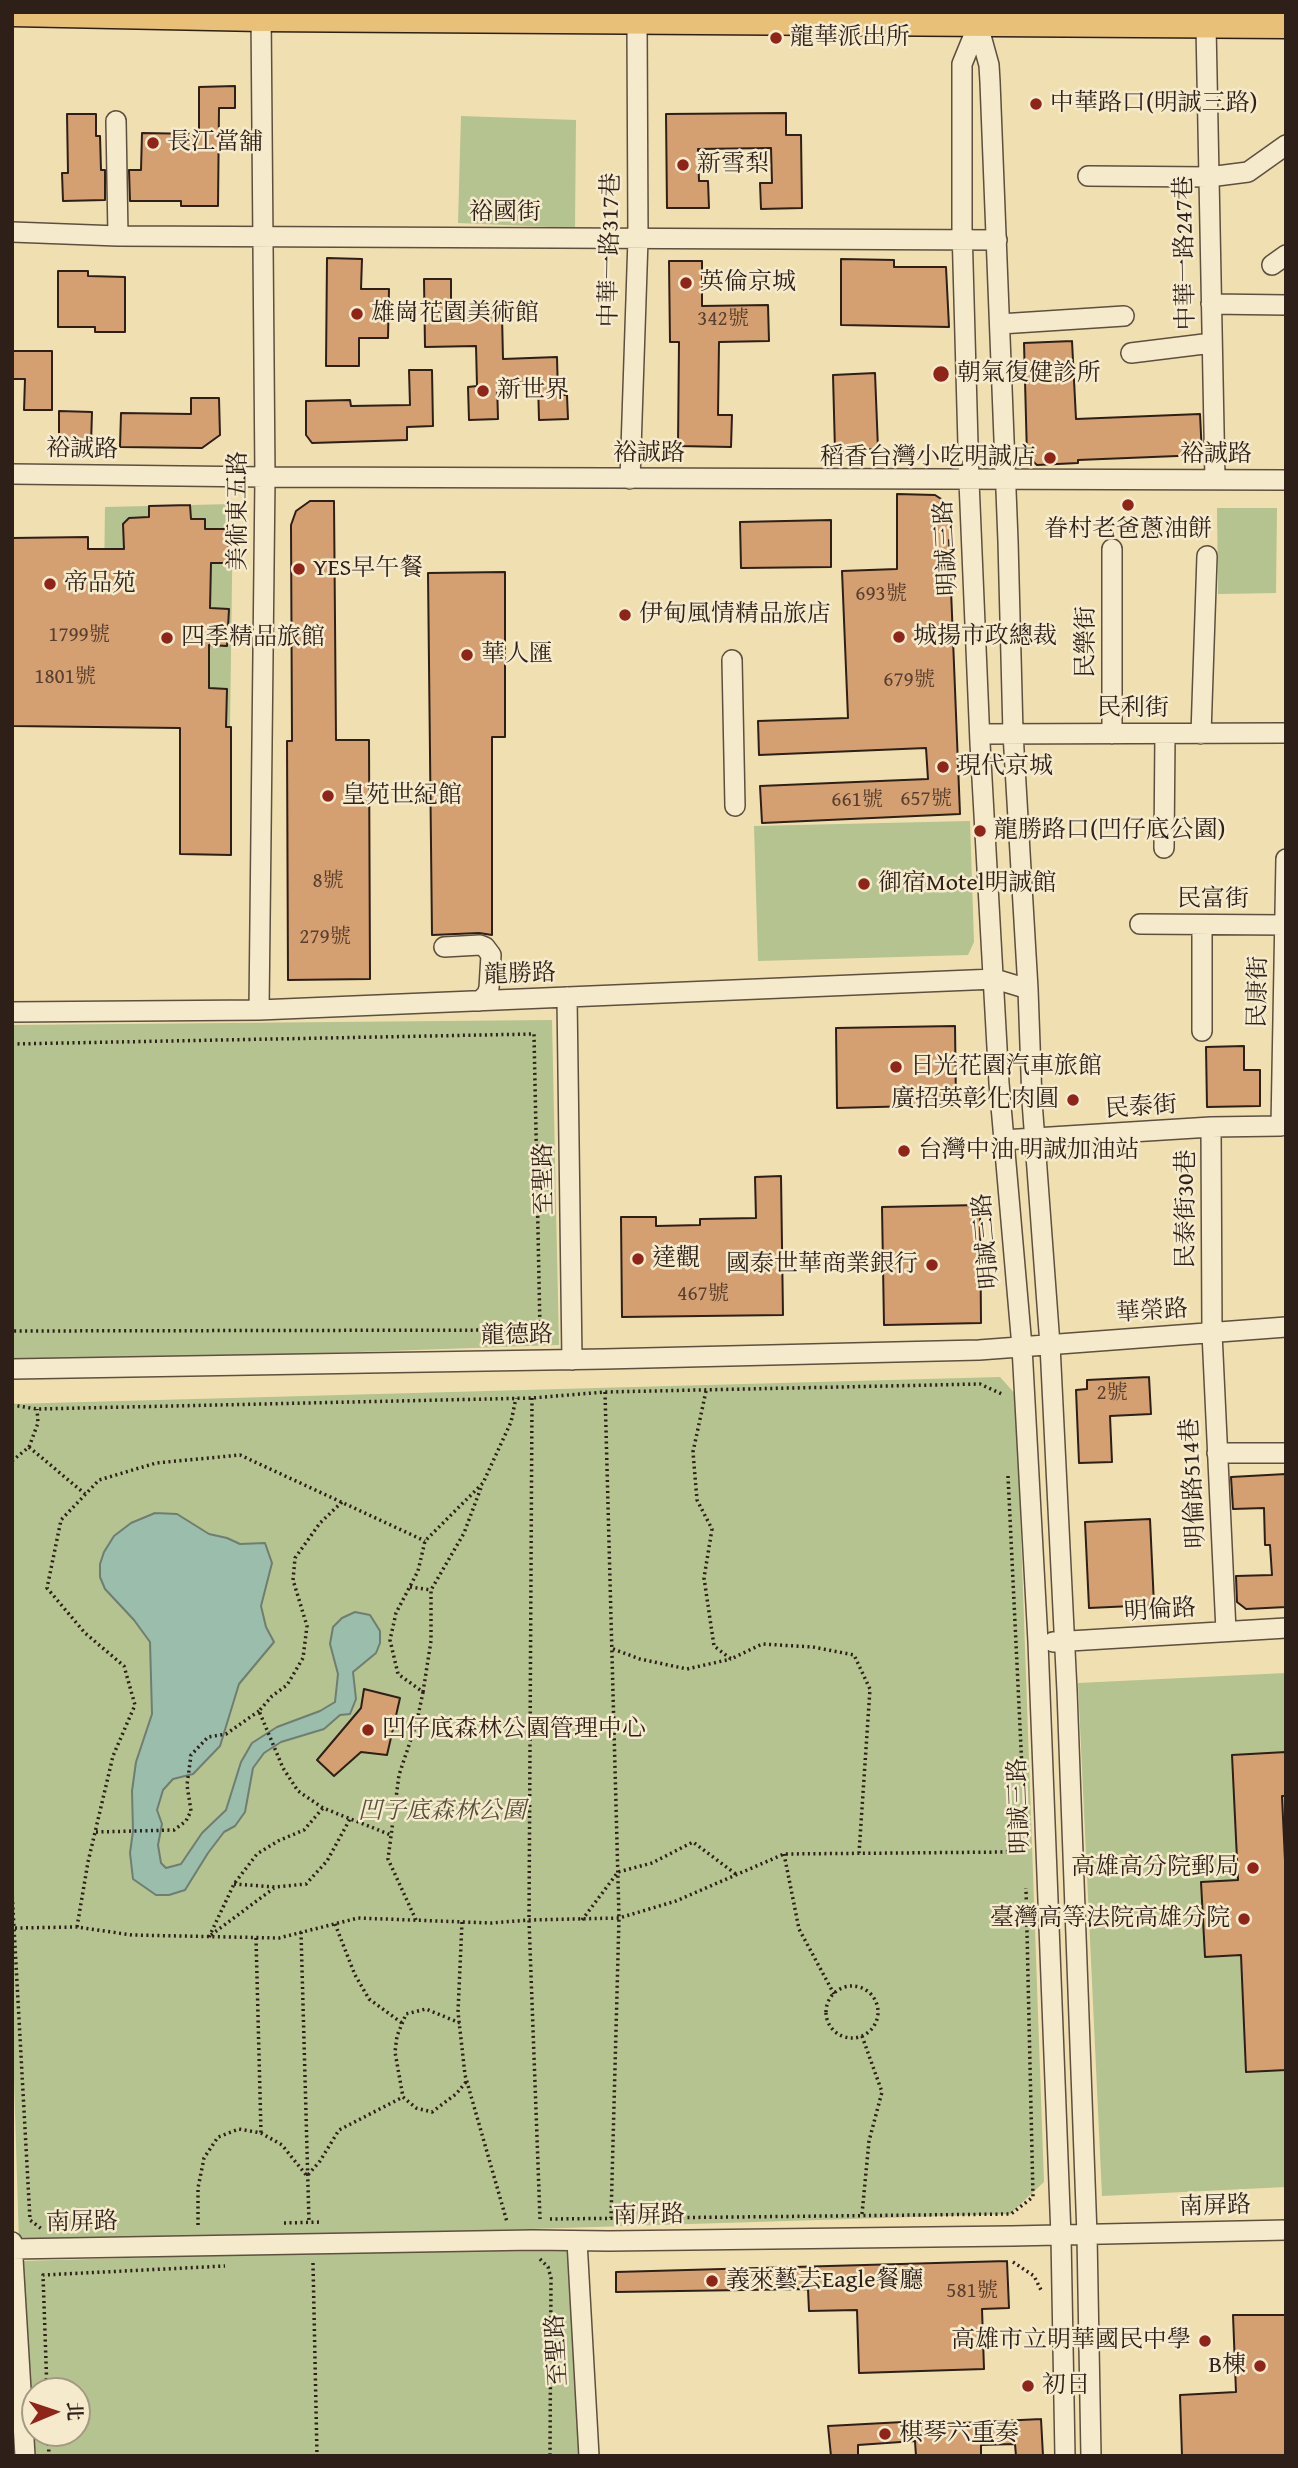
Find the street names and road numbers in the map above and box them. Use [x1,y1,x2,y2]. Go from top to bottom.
street label: 中華一路317巷 [595,172,627,328]
street label: 中華一路247巷 [1170,175,1202,331]
street label: 裕國街 [469,199,541,227]
street label: 裕誠路 [46,435,118,465]
street label: 裕誠路 [613,440,685,468]
street label: 裕誠路 [1180,441,1252,469]
street label: 美術東五路 [225,451,253,571]
street label: 明誠三路 [930,499,964,597]
street label: 民樂街 [1073,606,1101,678]
street label: 民利街 [1097,695,1169,723]
street label: 民富街 [1177,886,1249,914]
street label: 民康街 [1244,956,1274,1028]
street label: 龍勝路 [484,959,556,991]
street label: 民泰街 [1104,1091,1178,1125]
street label: 至聖路 [530,1143,560,1215]
street label: 民泰街30巷 [1173,1149,1201,1269]
street label: 明誠三路 [968,1192,1006,1290]
street label: 華榮路 [1115,1295,1189,1329]
street label: 龍德路 [481,1321,553,1351]
street label: 明倫路514巷 [1176,1417,1212,1549]
street label: 明倫路 [1123,1594,1197,1628]
street label: 明誠三路 [1004,1758,1036,1854]
street label: 南屏路 [1179,2191,1251,2223]
street label: 南屏路 [613,2201,685,2231]
street label: 南屏路 [46,2208,118,2238]
street label: 至聖路 [542,2313,574,2387]

